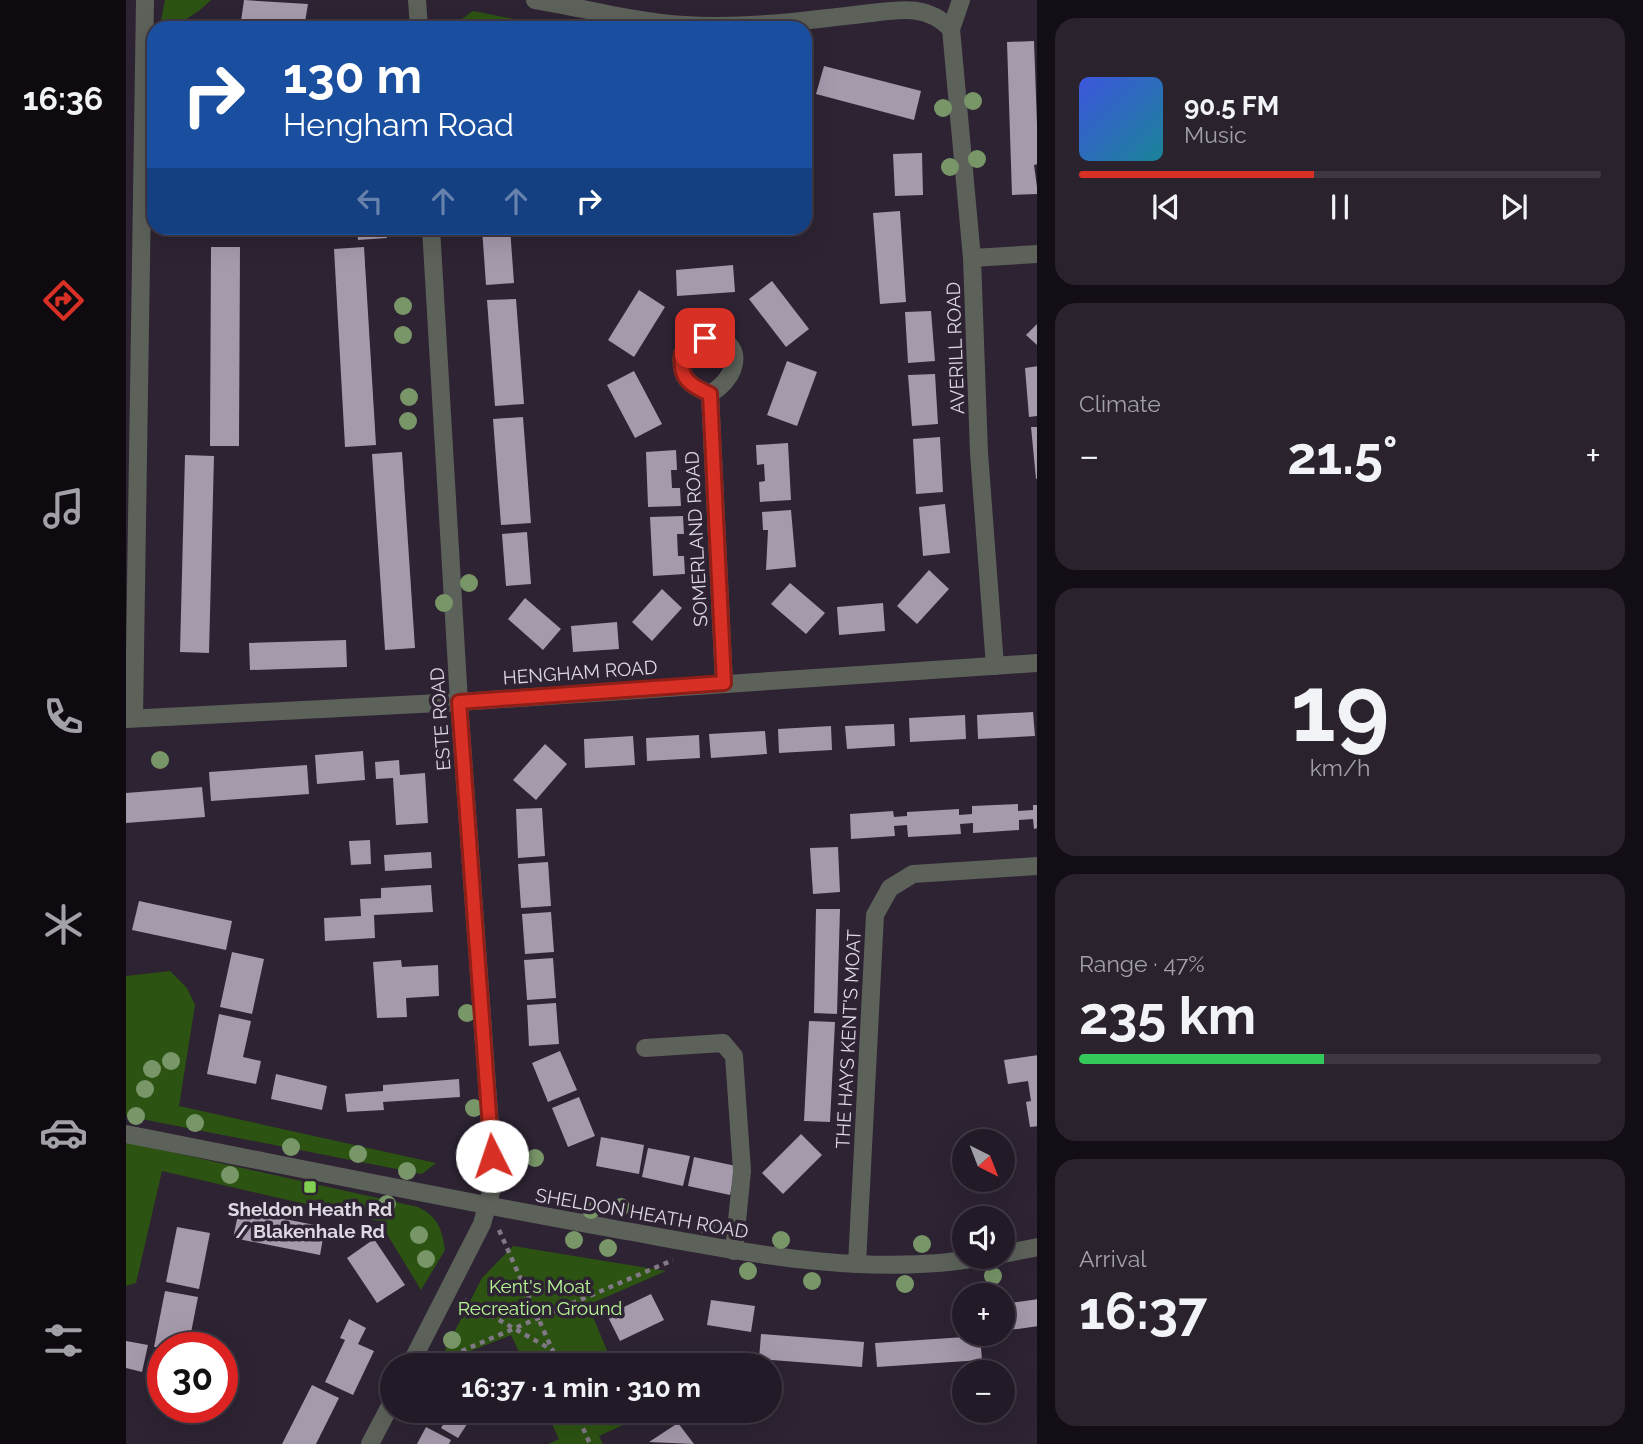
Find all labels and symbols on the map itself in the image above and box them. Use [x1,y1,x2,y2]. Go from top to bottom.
street label: AVERILL ROAD [942,281,968,415]
pin [675,308,735,368]
street label: SOMERLAND ROAD [680,450,712,628]
street label: HENGHAM ROAD [502,656,658,688]
street label: ESTE ROAD [425,667,455,771]
street label: THE HAYS KENT'S MOAT [831,928,865,1149]
position arrow [455,1119,529,1193]
north arrow [952,1129,1015,1192]
marker: Sheldon Heath Rd / Blakenhale Rd [302,1179,318,1195]
street label: SHELDON HEATH ROAD [534,1183,750,1243]
place label: Sheldon Heath Rd / Blakenhale Rd [228,1198,392,1242]
park label: Kent's Moat Recreation Ground [458,1275,622,1319]
speed limit sign: 30 [147,1332,238,1423]

